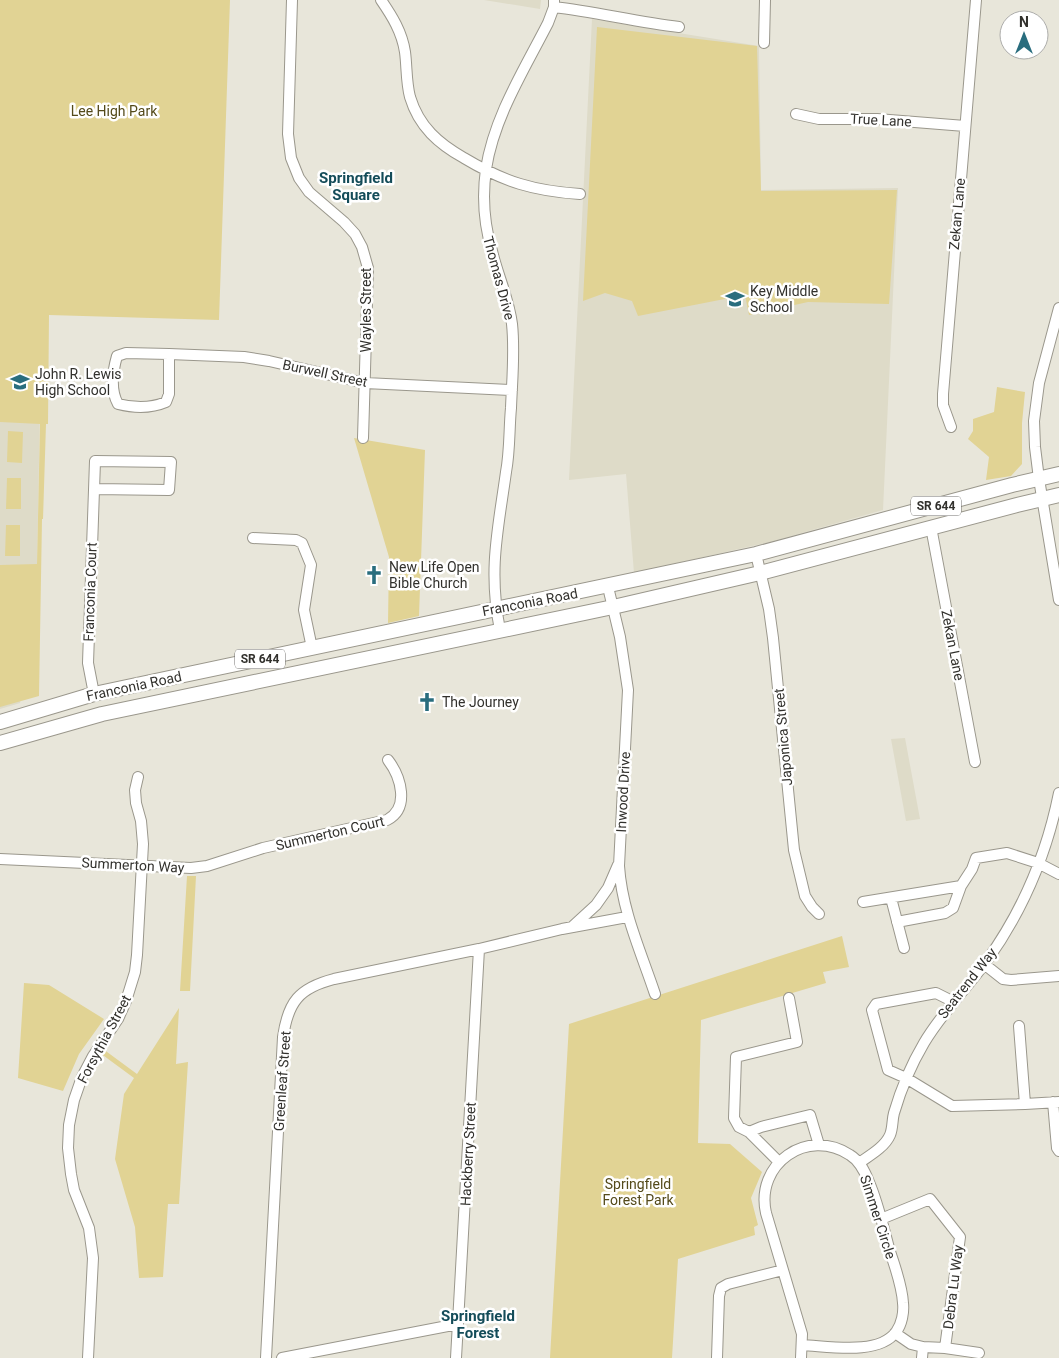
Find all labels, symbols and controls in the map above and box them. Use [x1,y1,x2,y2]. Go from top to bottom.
north arrow [999,10,1049,60]
text: N [1019,14,1029,30]
park label: Lee High Park [71,103,158,119]
street label: True Lane [850,110,912,130]
district label: Springfield Square [319,169,393,204]
street label: Zekan Lane [946,177,968,251]
street label: Thomas Drive [480,234,518,322]
street label: Wayles Street [358,267,374,352]
place label: Key Middle School [750,283,818,315]
school or university icon: Key Middle School [724,288,746,310]
street label: Burwell Street [281,356,369,390]
place label: John R. Lewis High School [35,366,122,398]
school or university icon: John R. Lewis High School [9,371,31,393]
road number: SR 644 [911,496,961,516]
street label: Franconia Court [80,542,100,642]
place label: New Life Open Bible Church [389,559,480,591]
church icon: New Life Open Bible Church [363,564,385,586]
street label: Franconia Road [481,585,579,619]
street label: Zekan Lane [938,608,968,682]
road number: SR 644 [235,650,285,669]
street label: Franconia Road [85,668,183,704]
street label: Japonica Street [771,687,795,786]
church icon: The Journey [416,691,438,713]
place label: The Journey [442,694,519,710]
street label: Inwood Drive [613,751,633,833]
street label: Summerton Court [274,813,386,853]
street label: Summerton Way [81,854,185,876]
street label: Seatrend Way [934,944,1000,1022]
street label: Forsythia Street [74,992,134,1086]
street label: Greenleaf Street [271,1030,294,1132]
street label: Hackberry Street [457,1101,479,1206]
street label: Simmer Circle [857,1173,899,1261]
park label: Springfield Forest Park [602,1176,674,1208]
street label: Debra Lu Way [940,1244,966,1330]
district label: Springfield Forest [441,1307,515,1342]

